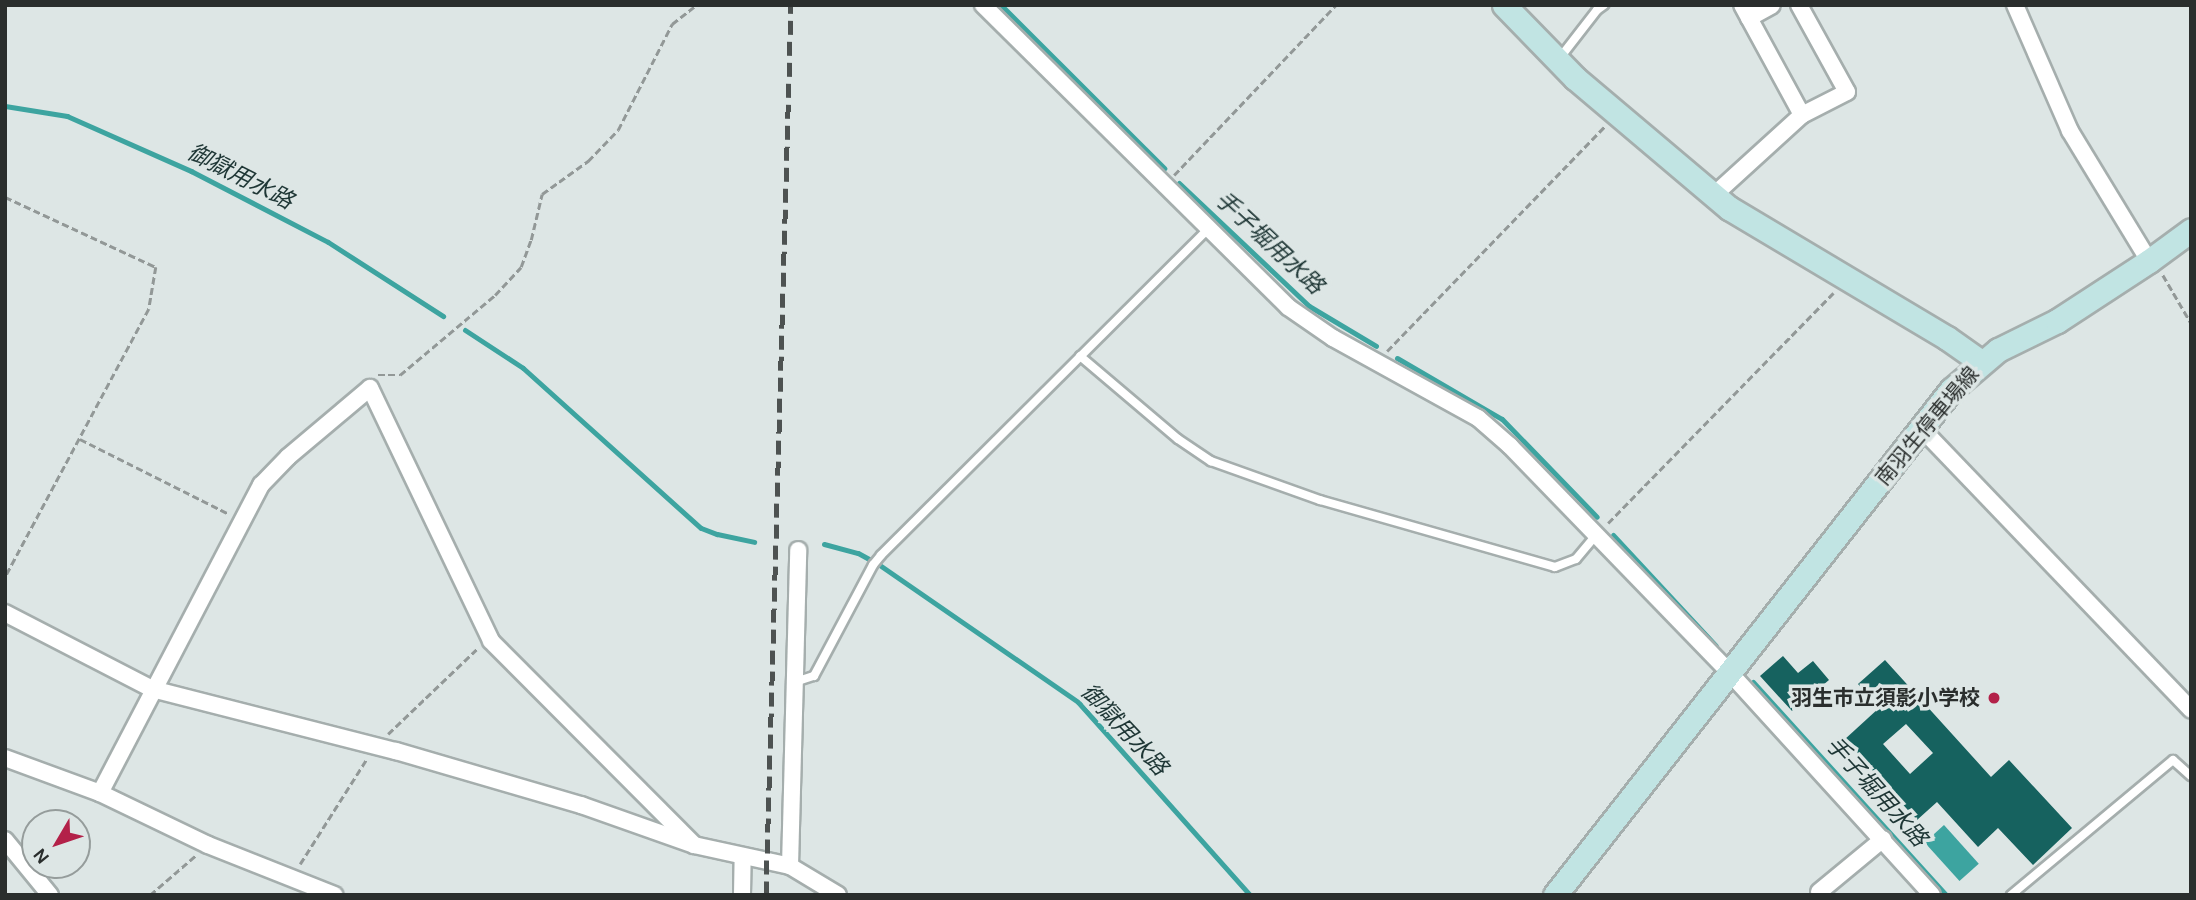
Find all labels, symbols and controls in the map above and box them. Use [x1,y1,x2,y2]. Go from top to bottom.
water label: 御獄用水路 [183,139,297,215]
water label: 手子堀用水路 [1209,186,1329,300]
street label: 南羽生停車場線 [1870,362,1984,490]
water label: 御獄用水路 [1075,679,1173,781]
place label: 羽生市立須影小学校 [1791,685,1980,711]
marker: 羽生市立須影小学校 [1986,690,2002,706]
water label: 手子堀用水路 [1820,731,1932,853]
north arrow [21,809,91,879]
text: N [28,844,54,868]

